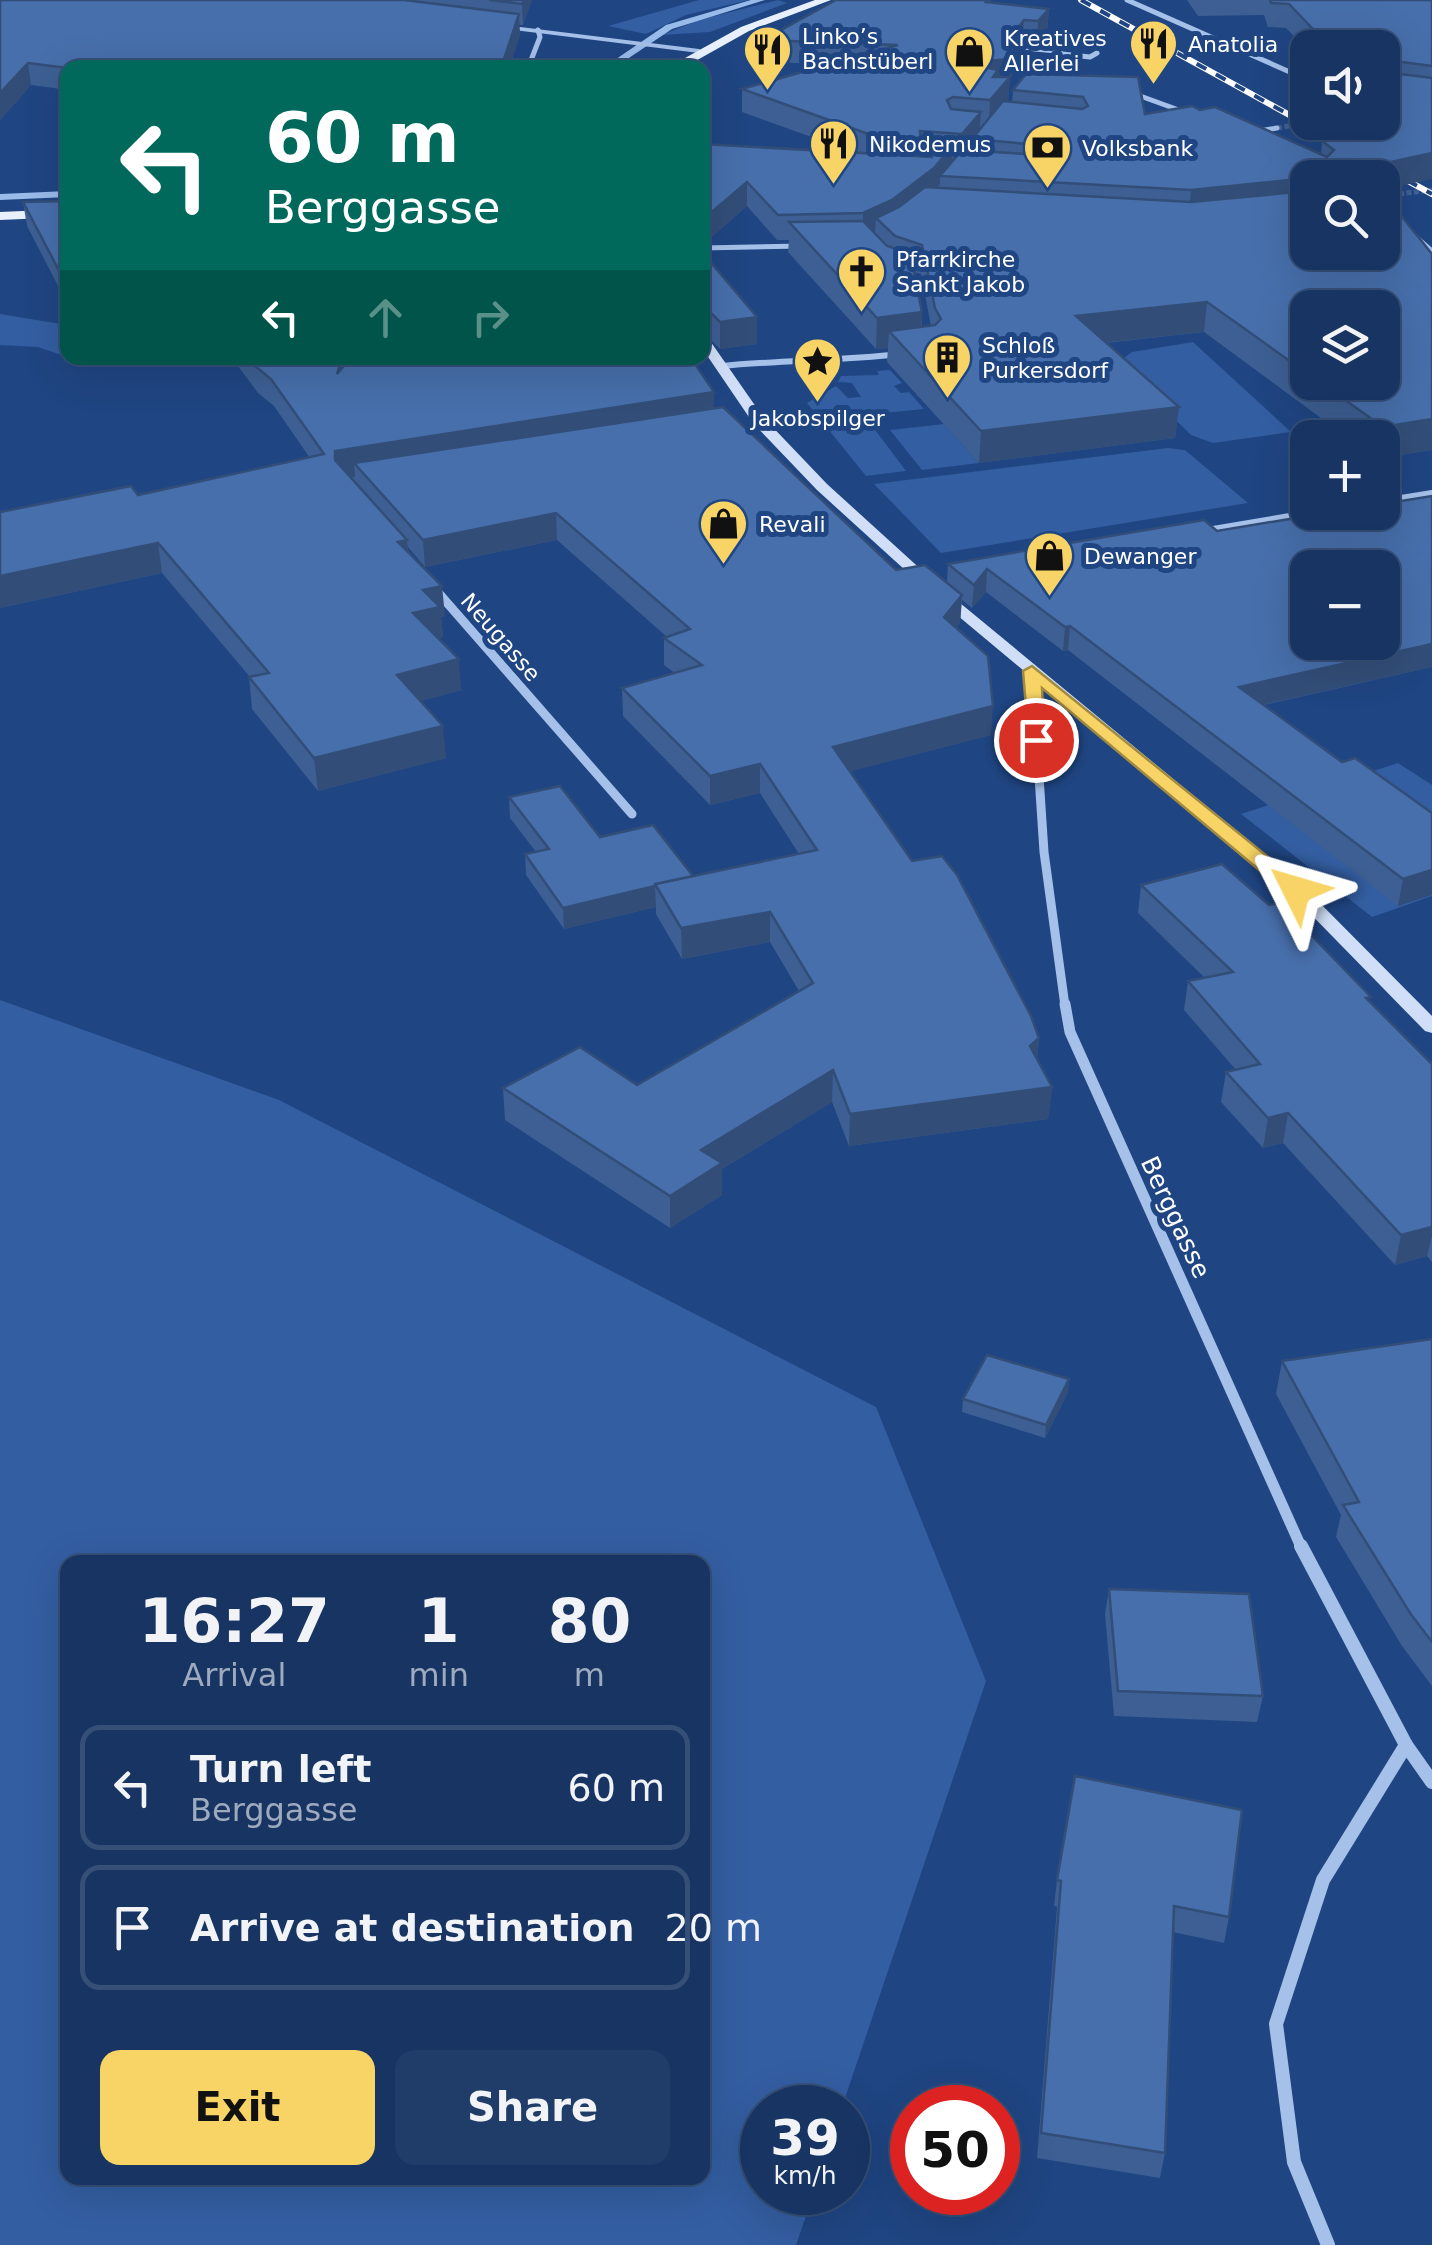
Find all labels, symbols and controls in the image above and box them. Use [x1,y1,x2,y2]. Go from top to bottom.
restaurant icon: Anatolia [1127,18,1179,86]
restaurant icon: Linko’s Bachstüberl [741,23,793,91]
place label: Linko’s Bachstüberl [802,24,933,74]
shop icon: Kreatives Allerlei [943,25,995,93]
place label: Kreatives Allerlei [1004,26,1107,76]
map controls [1290,30,1400,660]
button: sound [1290,30,1400,140]
place label: Anatolia [1188,32,1278,57]
text: 60 m [265,97,460,179]
icon: left [100,100,230,230]
restaurant icon: Nikodemus [808,118,860,186]
bank icon: Volksbank [1021,122,1073,190]
place label: Nikodemus [869,132,991,157]
place label: Volksbank [1082,136,1194,161]
button: search [1290,160,1400,270]
text: Berggasse [265,181,501,234]
church icon: Pfarrkirche Sankt Jakob [835,246,887,314]
place label: Pfarrkirche Sankt Jakob [896,247,1025,297]
icon: left [253,290,308,345]
icon: ahead [358,290,413,345]
icon: right [463,290,518,345]
button: layers [1290,290,1400,400]
building icon: Schloß Purkersdorf [921,332,973,400]
place label: Schloß Purkersdorf [982,333,1109,383]
place icon: Jakobspilger [792,336,844,404]
place label: Jakobspilger [749,406,886,431]
button: + [1290,420,1400,530]
shop icon: Revali [698,498,750,566]
place label: Revali [759,512,826,537]
shop icon: Dewanger [1023,530,1075,598]
place label: Dewanger [1084,544,1197,569]
button: − [1290,550,1400,660]
street label: Neugasse [456,588,545,686]
pin [994,698,1079,783]
icon: arrive [1009,713,1064,768]
position arrow [1244,838,1348,942]
street label: Berggasse [1135,1152,1216,1283]
text: 16:27 [139,1586,330,1656]
text: 1 [418,1586,460,1656]
text: 80 [548,1586,631,1656]
text: Arrival [182,1656,286,1694]
text: min [409,1656,469,1694]
text: m [574,1656,605,1694]
text: Turn left [190,1747,371,1791]
icon: left [105,1760,160,1815]
text: 60 m [568,1766,665,1810]
text: Berggasse [190,1791,358,1829]
icon: arrive [105,1900,160,1955]
text: Arrive at destination [190,1906,635,1950]
text: 20 m [665,1906,762,1950]
button: Exit [100,2050,375,2165]
button: Share [395,2050,670,2165]
speed limit sign: 50 [890,2085,1020,2215]
text: 39 [770,2109,840,2167]
text: km/h [773,2161,837,2190]

